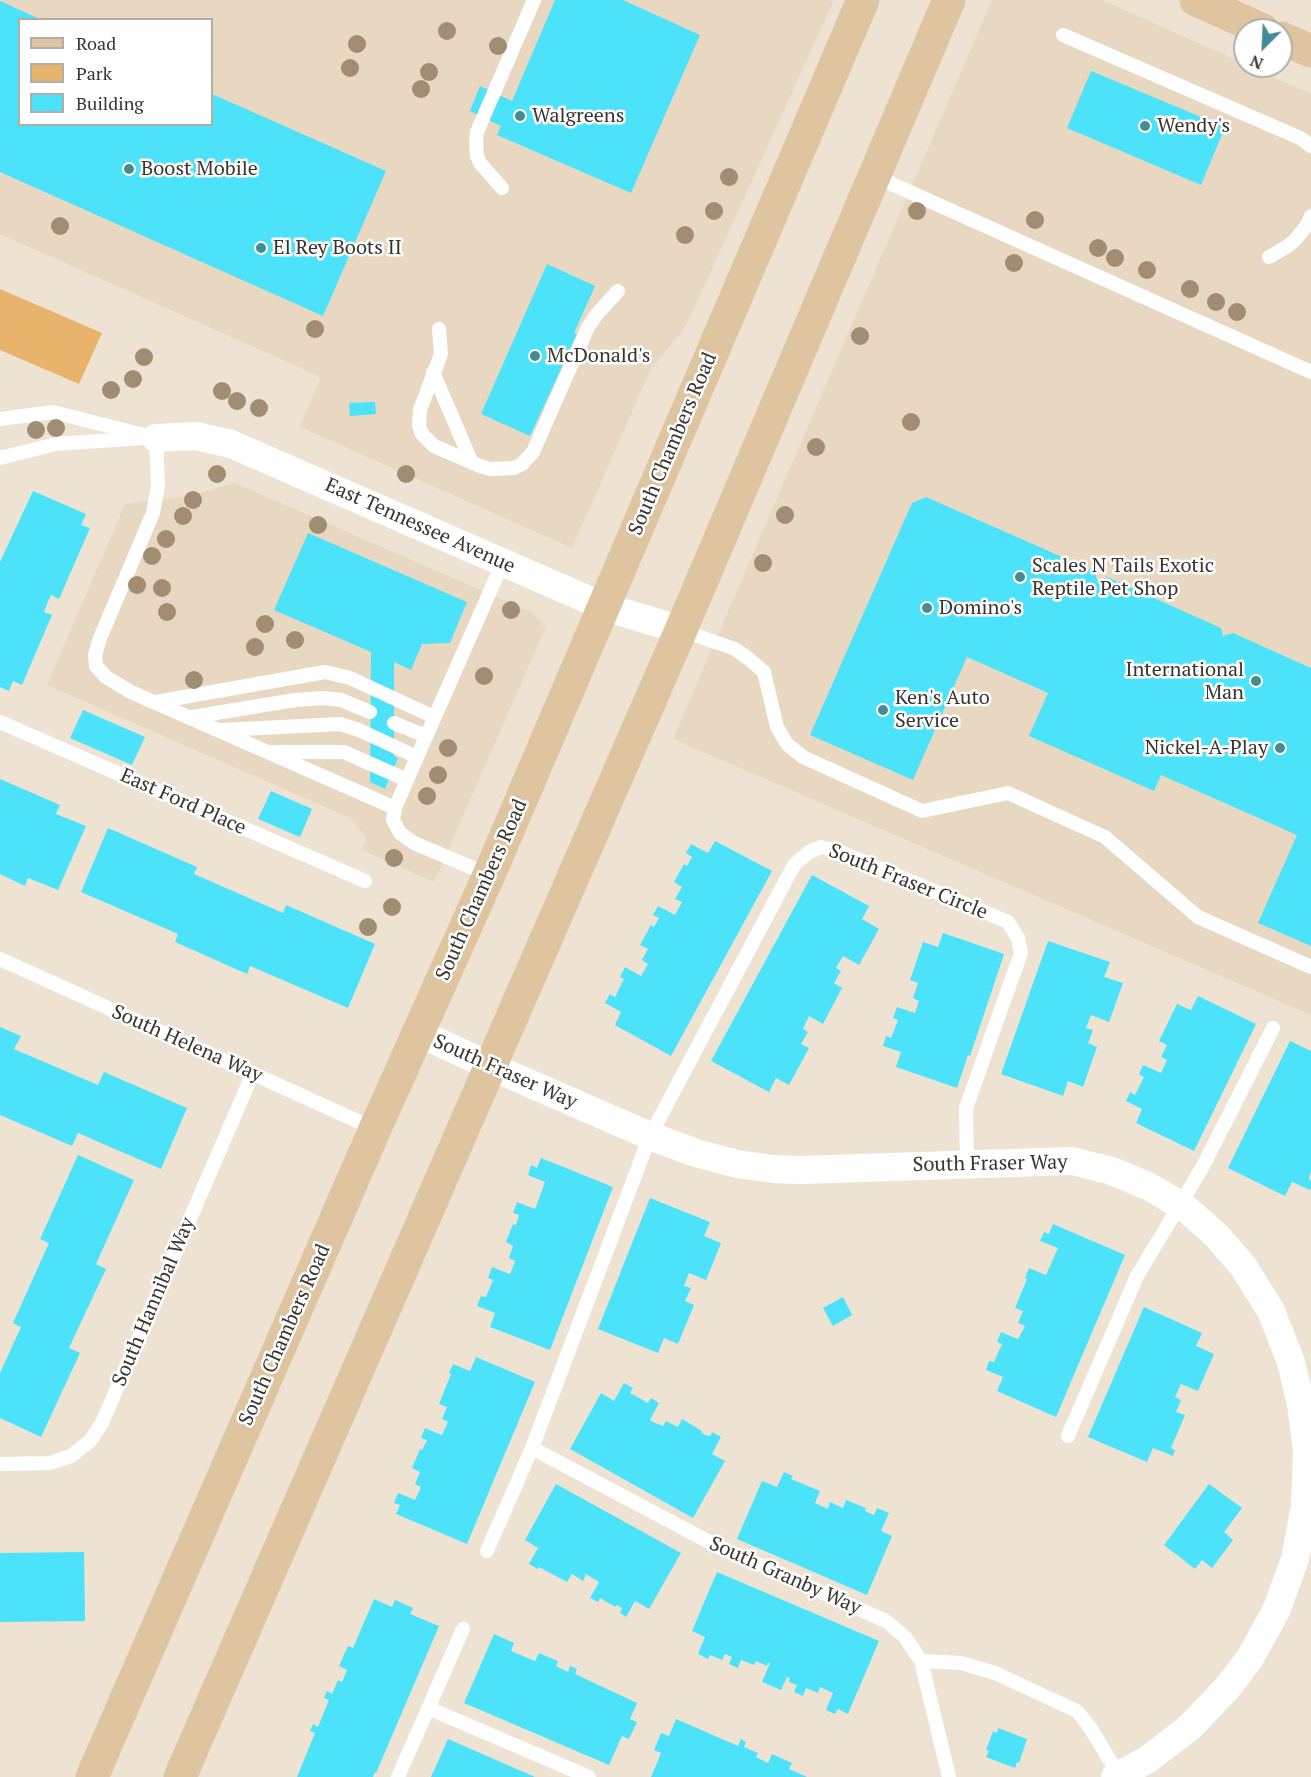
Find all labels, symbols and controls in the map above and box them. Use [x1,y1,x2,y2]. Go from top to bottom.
legend [18,18,213,126]
north arrow [1233,18,1293,78]
text: Road [76,31,116,55]
text: N [1246,50,1267,75]
text: Park [76,61,112,85]
text: Building [76,91,144,115]
place label: Walgreens [532,104,624,128]
marker: Walgreens [513,109,527,123]
place label: Wendy's [1157,114,1230,138]
marker: Wendy's [1138,119,1152,133]
place label: Boost Mobile [141,157,258,181]
marker: Boost Mobile [122,162,136,176]
place label: El Rey Boots II [273,236,402,260]
marker: El Rey Boots II [254,241,268,255]
place label: McDonald's [547,344,650,368]
marker: McDonald's [528,349,542,363]
street label: South Chambers Road [624,349,722,539]
street label: East Tennessee Avenue [321,473,519,579]
place label: Scales N Tails Exotic Reptile Pet Shop [1032,554,1214,601]
marker: Scales N Tails Exotic Reptile Pet Shop [1013,570,1027,584]
place label: Domino's [939,596,1022,620]
marker: Domino's [920,601,934,615]
place label: International Man [1125,658,1244,705]
marker: International Man [1249,674,1263,688]
place label: Ken's Auto Service [895,686,990,733]
marker: Ken's Auto Service [876,703,890,717]
place label: Nickel-A-Play [1145,736,1268,760]
marker: Nickel-A-Play [1273,741,1287,755]
street label: East Ford Place [116,764,250,840]
street label: South Chambers Road [431,796,533,984]
street label: South Fraser Circle [825,839,991,925]
street label: South Helena Way [108,1000,266,1088]
street label: South Fraser Way [429,1030,581,1114]
street label: South Fraser Way [912,1151,1068,1177]
street label: South Hannibal Way [108,1214,200,1390]
street label: South Chambers Road [234,1241,336,1429]
street label: South Granby Way [705,1532,865,1620]

